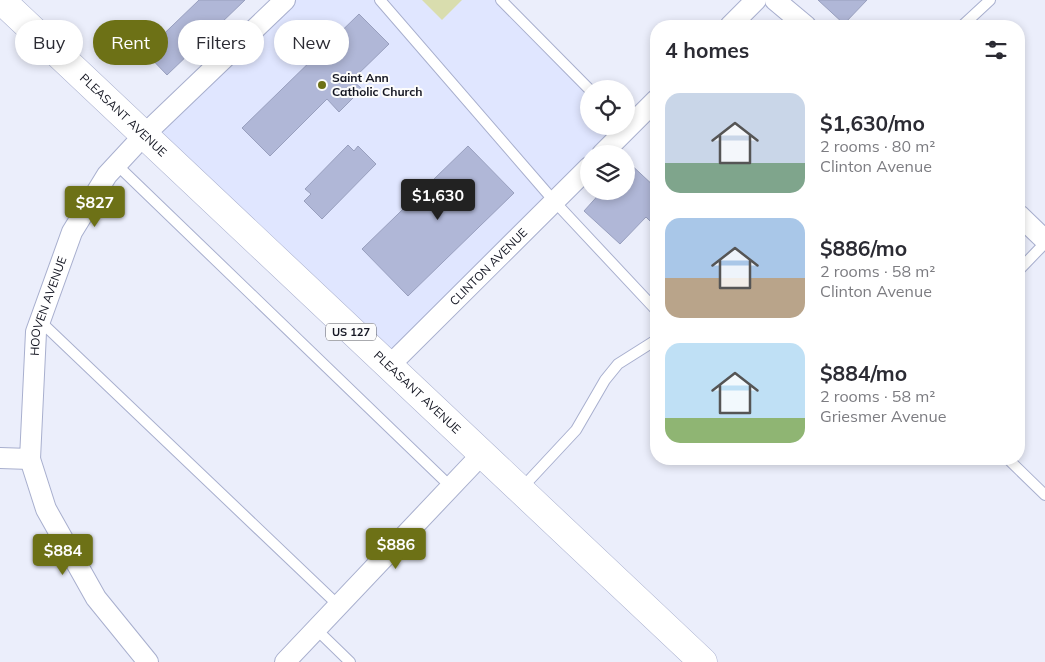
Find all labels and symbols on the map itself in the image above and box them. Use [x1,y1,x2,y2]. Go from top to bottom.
street label: PLEASANT AVENUE [77,70,170,159]
place label: Saint Ann Catholic Church [332,70,422,99]
marker: Saint Ann Catholic Church [316,79,328,91]
pin: $1,630 [397,178,479,221]
pin: $827 [65,186,125,228]
street label: CLINTON AVENUE [446,225,530,308]
street label: HOOVEN AVENUE [27,254,70,356]
road number: US 127 [326,324,376,341]
street label: PLEASANT AVENUE [371,347,464,437]
pin: $886 [366,528,426,570]
pin: $884 [33,534,93,576]

